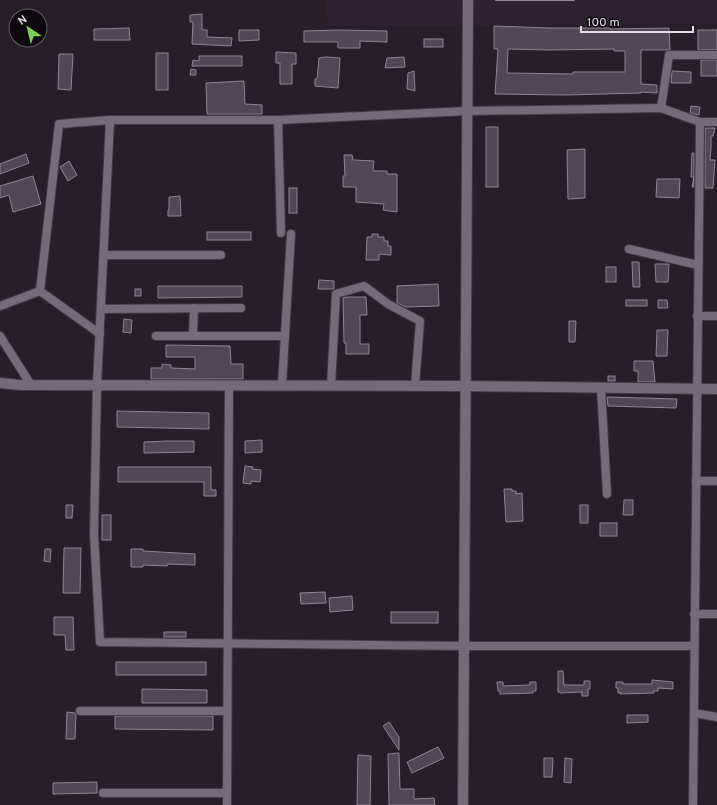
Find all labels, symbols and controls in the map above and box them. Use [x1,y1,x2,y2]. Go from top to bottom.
north arrow [8,8,48,48]
scale bar [581,8,693,34]
text: N [16,13,30,29]
text: 100 m [587,15,620,31]

